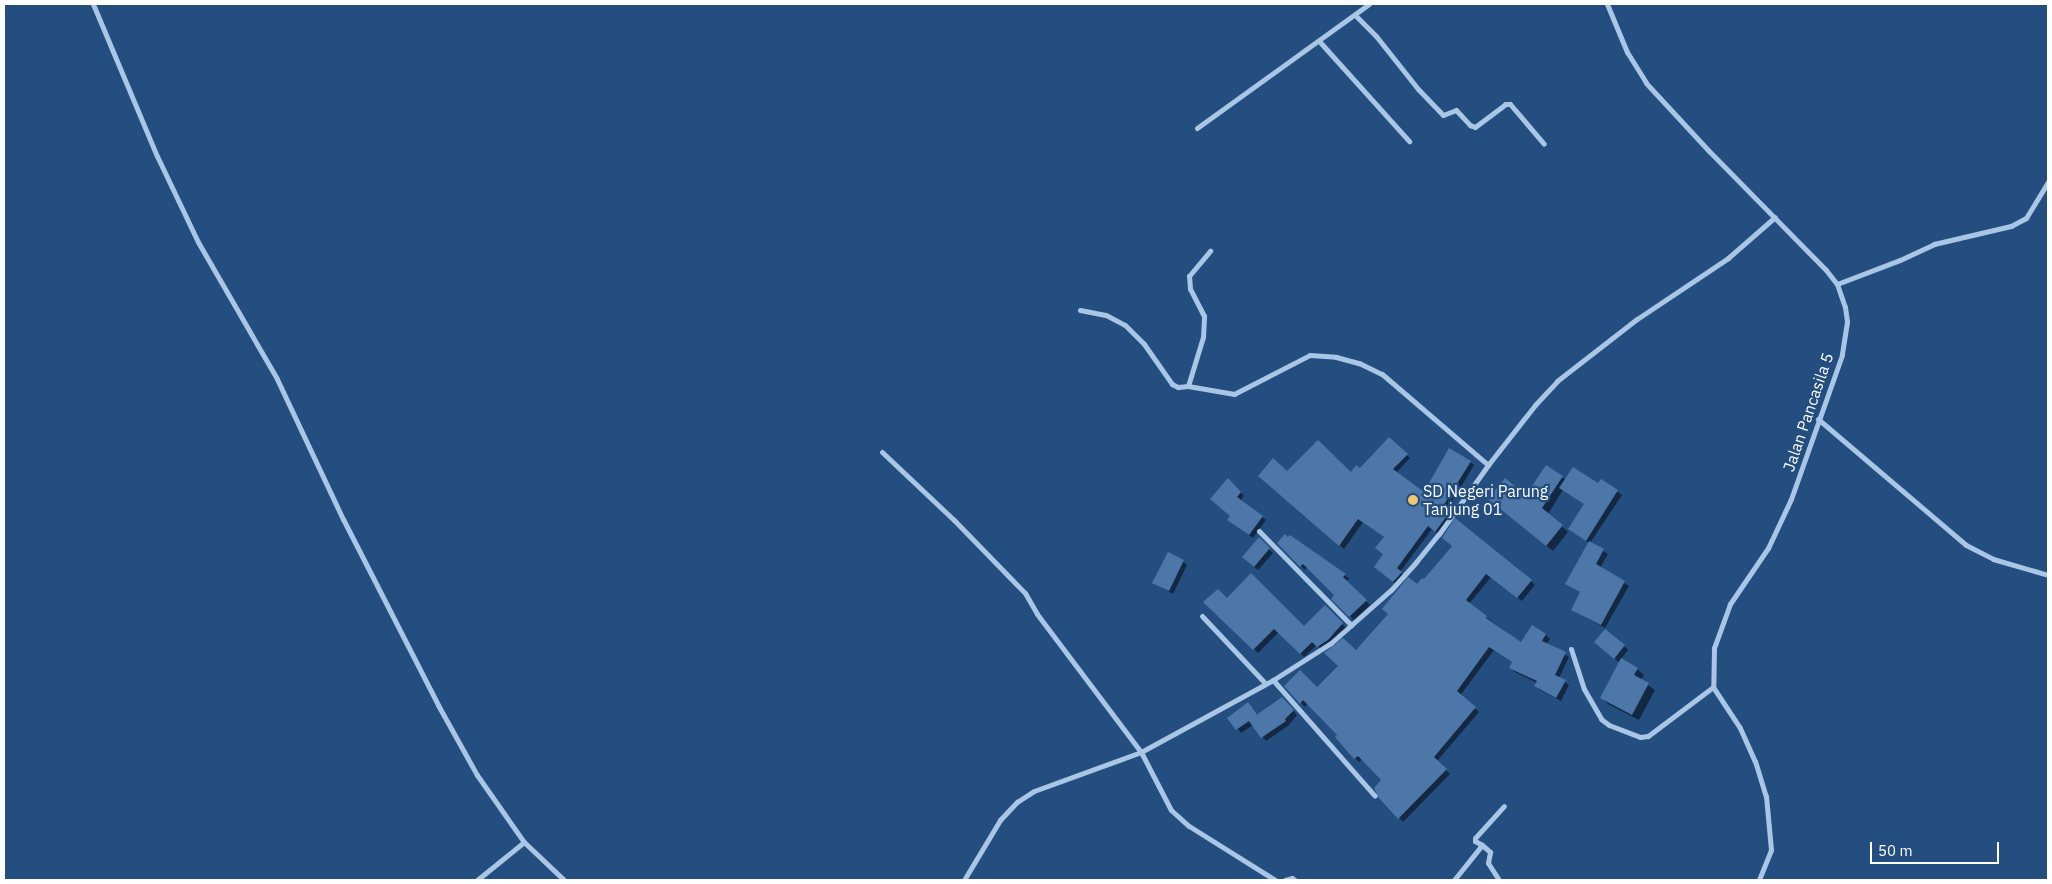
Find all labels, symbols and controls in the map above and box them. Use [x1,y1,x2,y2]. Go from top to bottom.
street label: Jalan Pancasila 5 [1779,350,1837,474]
place label: SD Negeri Parung Tanjung 01 [1423,481,1548,519]
marker: SD Negeri Parung Tanjung 01 [1407,494,1419,506]
scale bar [1872,832,2001,864]
text: 50 m [1878,841,1913,860]

